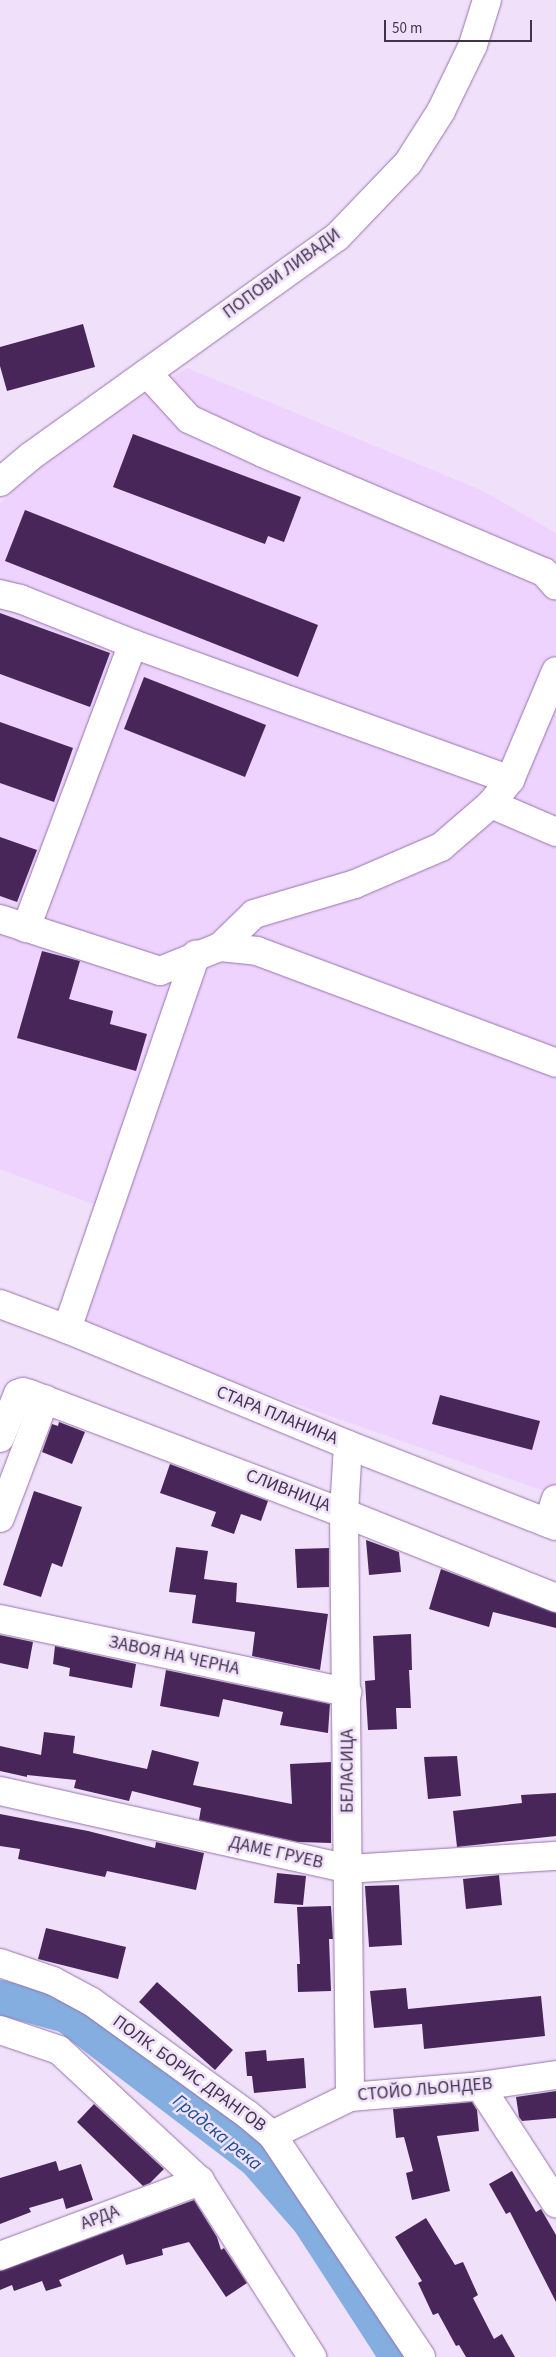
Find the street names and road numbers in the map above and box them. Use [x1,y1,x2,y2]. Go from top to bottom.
street label: ПОПОВИ ЛИВАДИ [219,224,345,324]
street label: СТАРА ПЛАНИНА [213,1382,341,1450]
street label: СЛИВНИЦА [243,1465,333,1517]
street label: ЗАВОЯ НА ЧЕРНА [107,1632,241,1680]
street label: БЕЛАСИЦА [337,1729,359,1813]
street label: ДАМЕ ГРУЕВ [227,1832,325,1874]
street label: ПОЛК. БОРИС ДРАНГОВ [108,2011,270,2137]
street label: СТОЙО ЛЬОНДЕВ [357,2073,493,2107]
street label: АРДА [78,2201,122,2235]

